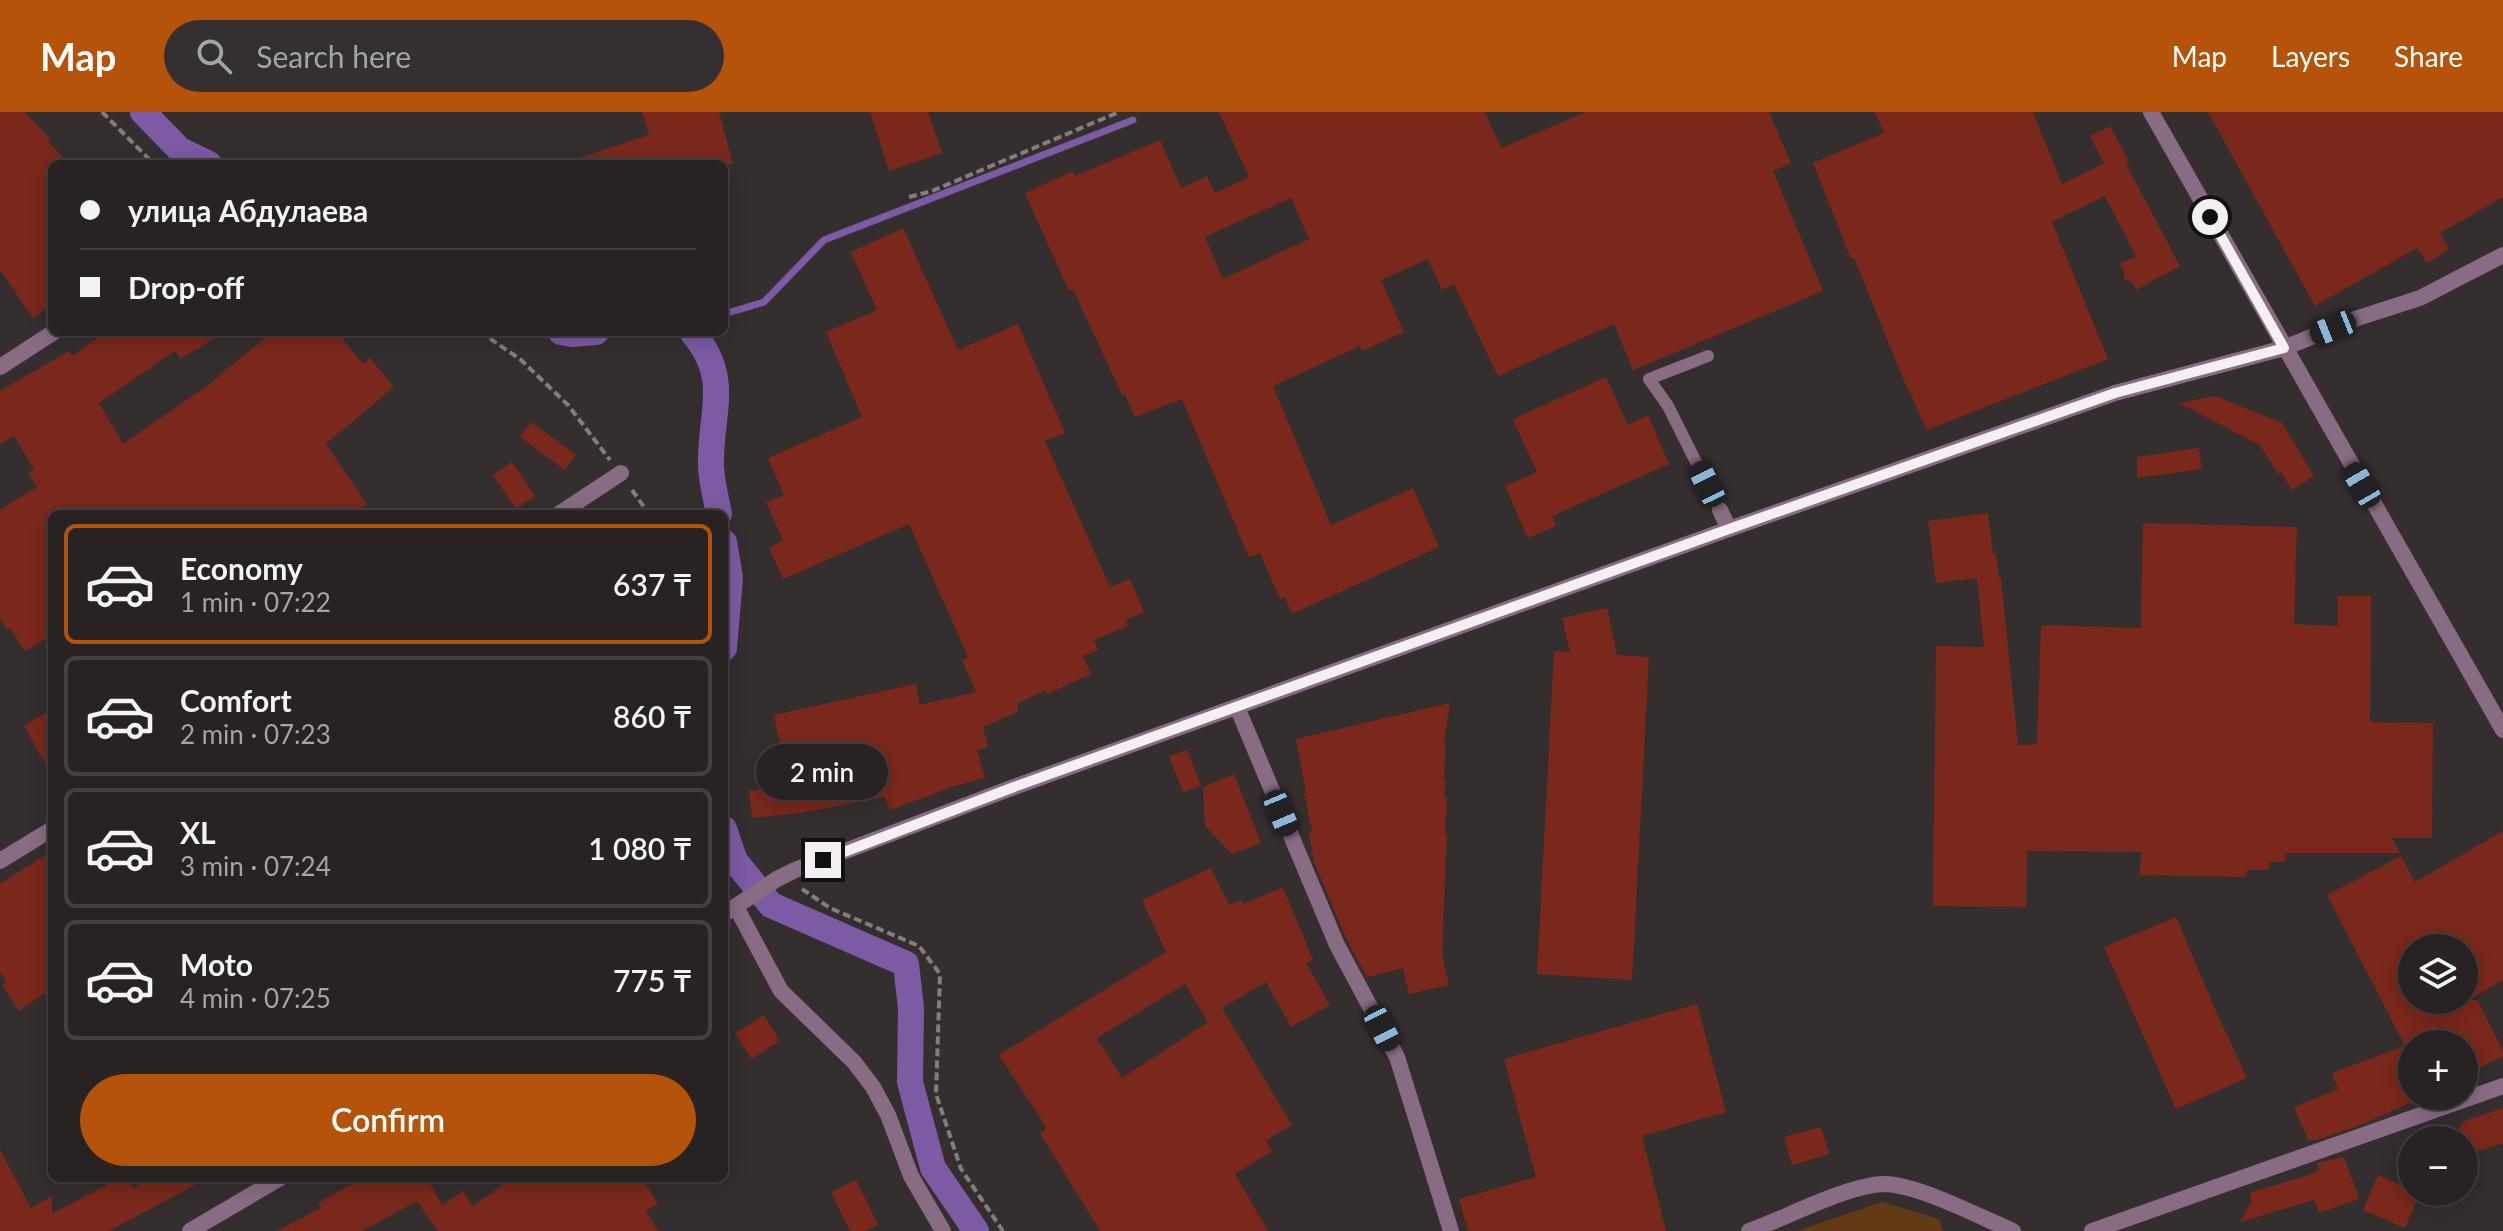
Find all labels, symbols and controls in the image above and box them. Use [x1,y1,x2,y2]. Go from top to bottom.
search box [164,20,724,92]
text: Map [40,33,116,79]
icon: search [192,34,236,78]
text: Search here [256,38,411,74]
text: Map [2172,39,2227,73]
text: Layers [2271,39,2350,73]
text: Share [2394,39,2463,73]
text: улица Абдулаева [128,192,368,228]
route start [2192,199,2228,235]
text: Drop-off [128,269,244,305]
car [2306,308,2360,348]
car [1686,457,1728,511]
car [2340,458,2384,512]
icon: car [84,548,156,620]
text: Economy [180,550,303,586]
text: 637 ₸ [613,566,692,602]
text: 1 min · 07:22 [180,586,331,618]
icon: car [84,680,156,752]
text: Comfort [180,682,292,718]
text: 860 ₸ [613,698,692,734]
text: 2 min · 07:23 [180,718,331,750]
callout: 2 min [757,744,889,800]
text: 2 min [790,756,854,788]
car [1261,786,1301,840]
icon: car [84,812,156,884]
text: XL [180,814,216,850]
text: 1 080 ₸ [588,830,692,866]
route end [805,842,841,878]
text: 3 min · 07:24 [180,850,331,882]
map controls [2398,934,2478,1206]
button: layers [2398,934,2478,1014]
icon: car [84,944,156,1016]
text: Moto [180,946,253,982]
text: 775 ₸ [613,962,692,998]
text: 4 min · 07:25 [180,982,331,1014]
car [1360,1001,1404,1055]
button: + [2398,1030,2478,1110]
button: Confirm [80,1074,696,1166]
button: − [2398,1126,2478,1206]

